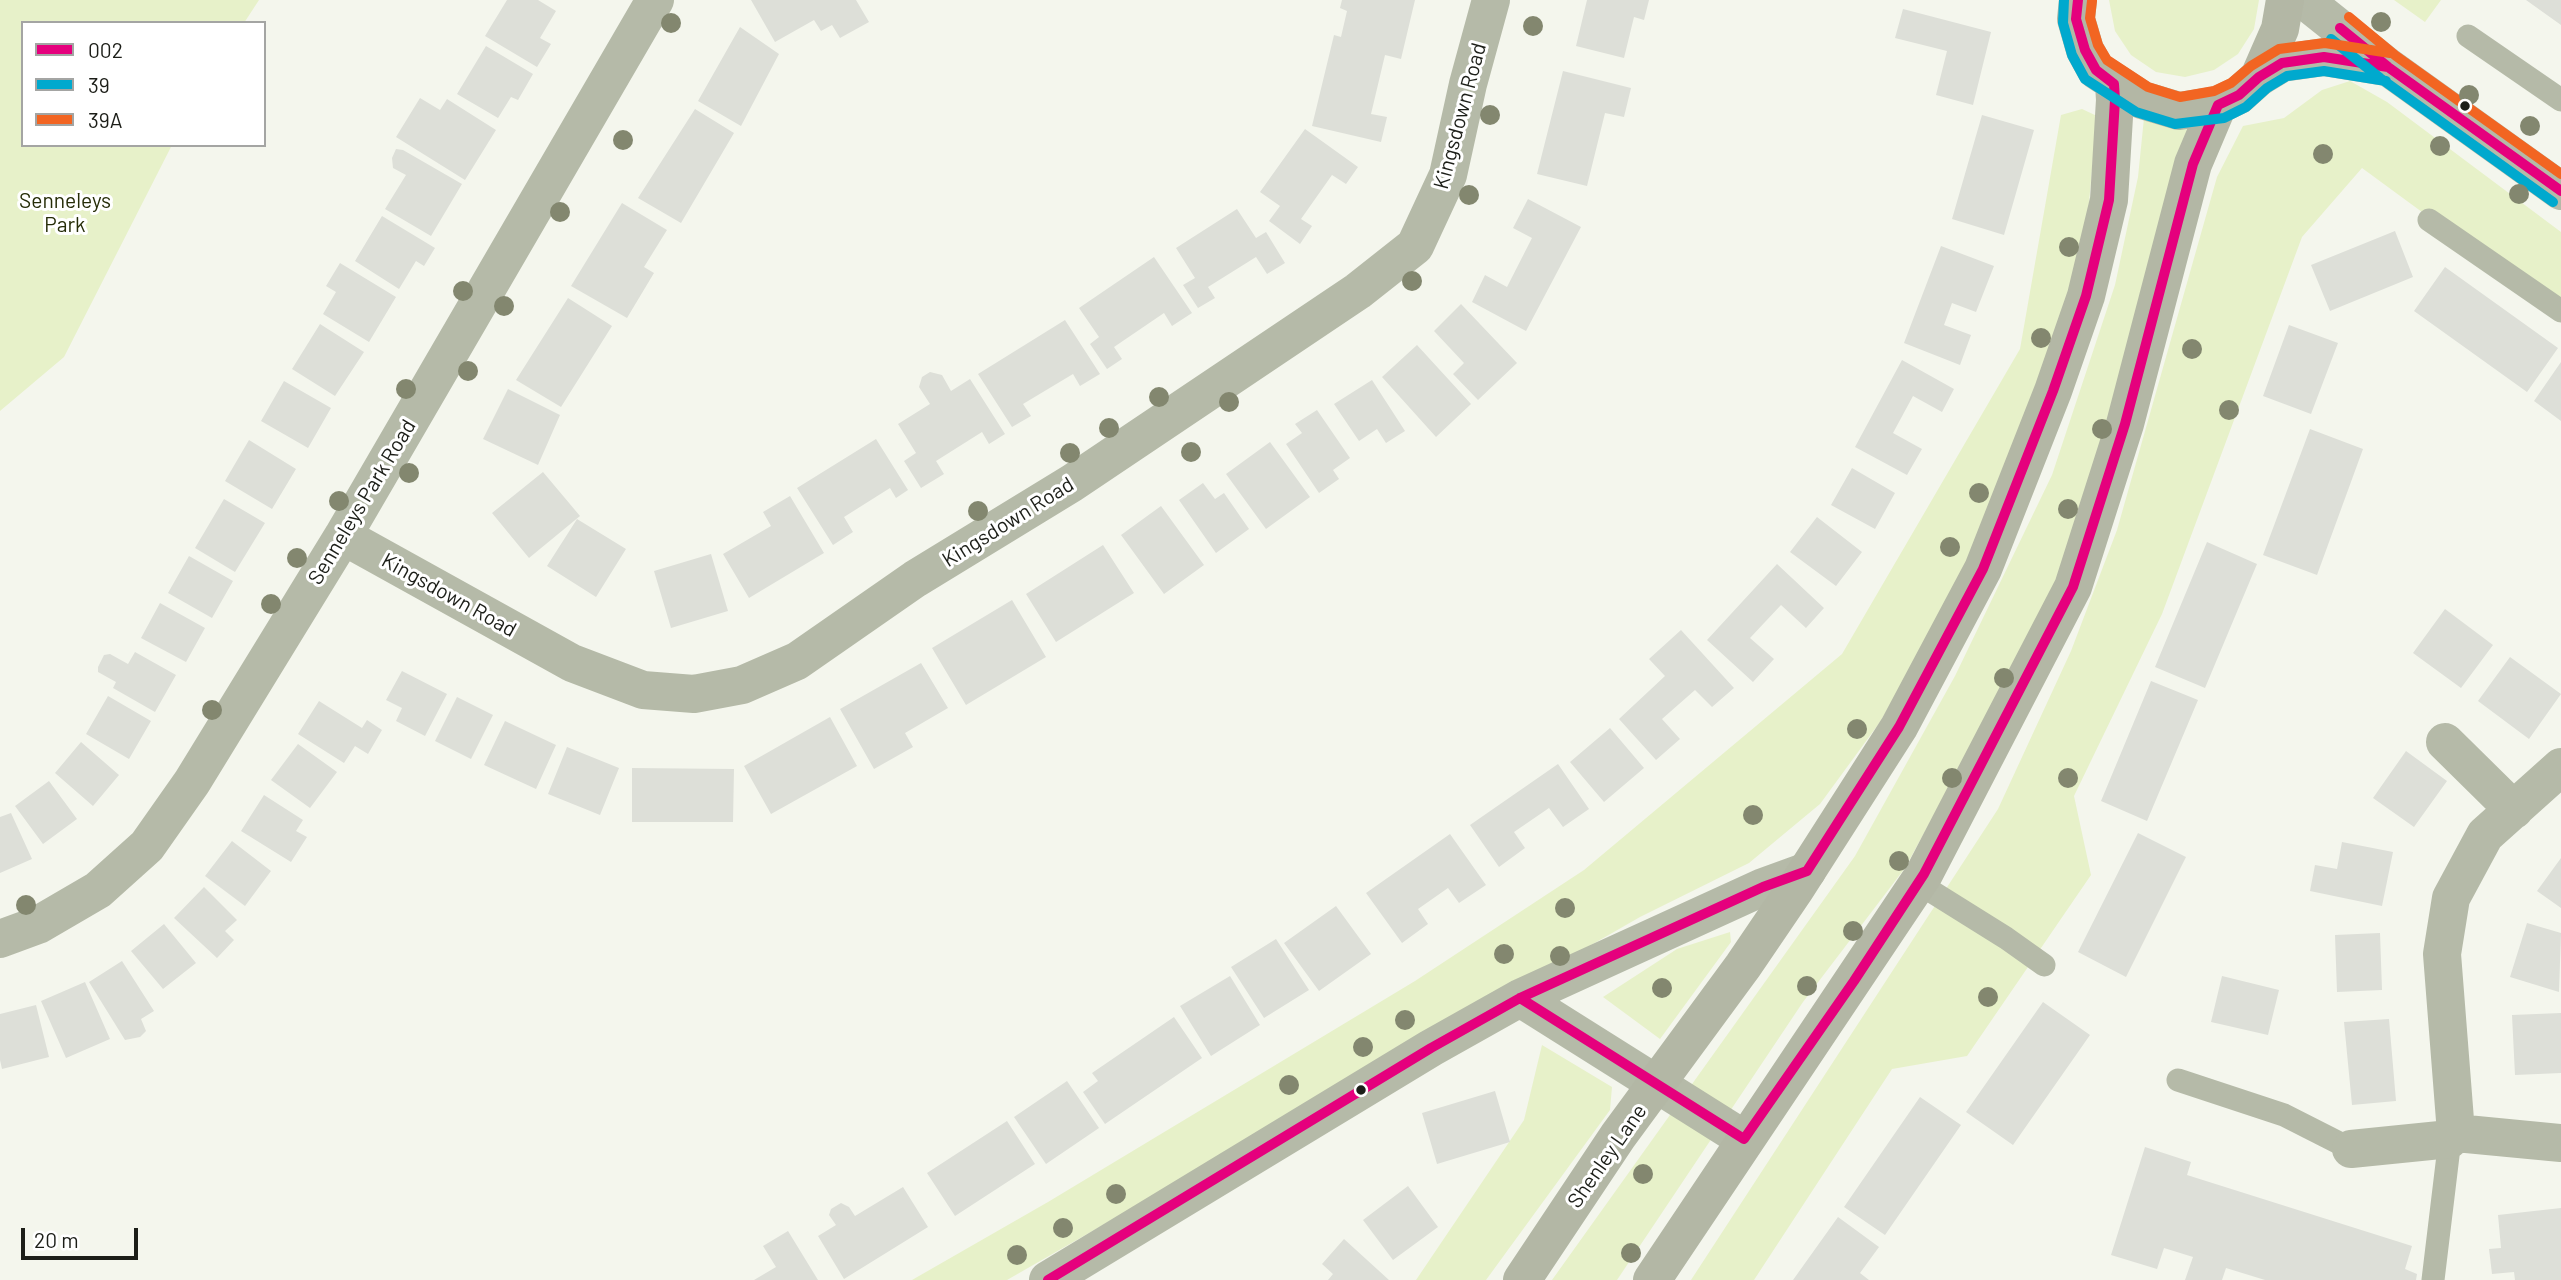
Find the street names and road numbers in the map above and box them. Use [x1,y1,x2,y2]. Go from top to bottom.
street label: Kingsdown Road [1428,40,1492,192]
street label: Senneleys Park Road [303,415,421,589]
street label: Kingsdown Road [938,471,1078,573]
street label: Kingsdown Road [377,548,521,642]
street label: Shenley Lane [1562,1099,1652,1213]

